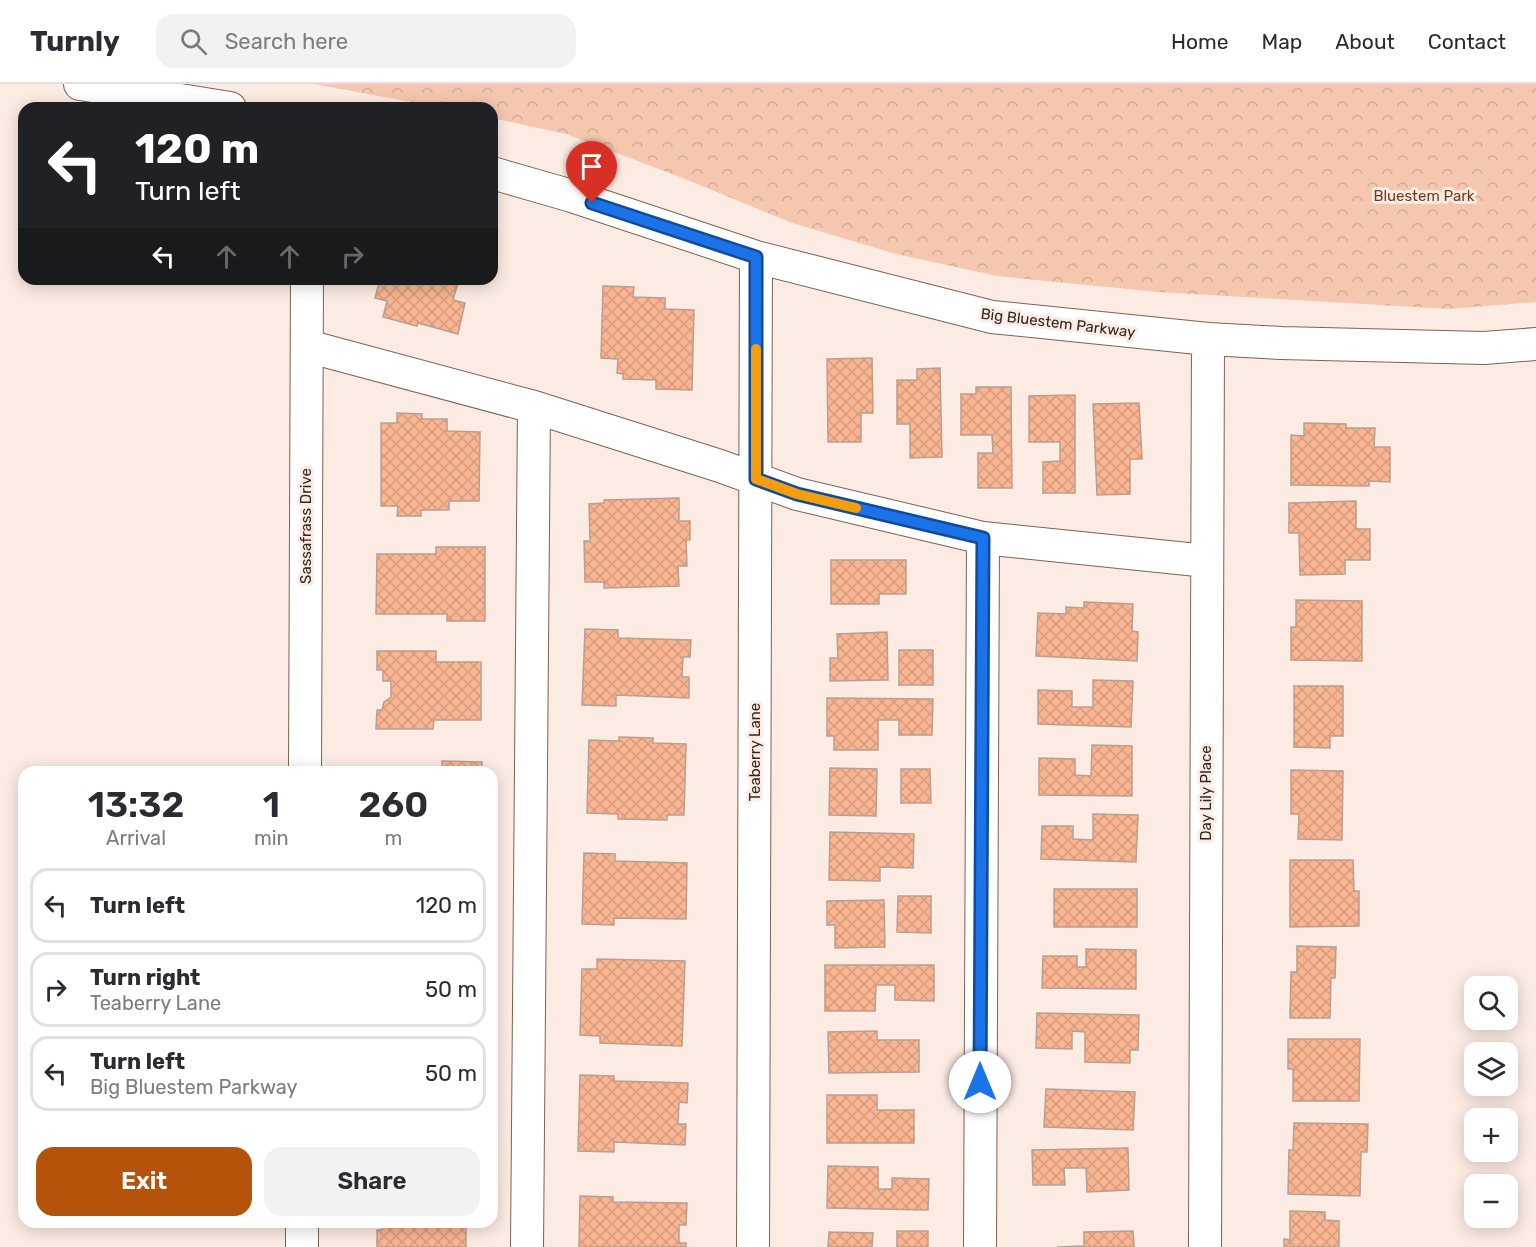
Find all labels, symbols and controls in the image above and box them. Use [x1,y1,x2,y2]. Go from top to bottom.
search box [156,14,576,68]
text: Turnly [30,25,120,58]
icon: search [177,25,210,58]
text: Search here [225,28,348,55]
text: Home [1171,29,1228,54]
text: Map [1261,29,1302,54]
text: About [1335,29,1395,54]
text: Contact [1428,29,1506,54]
text: 120 m [135,124,259,174]
icon: left [36,126,114,204]
pin [566,141,617,203]
icon: arrive [575,150,608,183]
text: Turn left [135,175,240,207]
park label: Bluestem Park [1373,187,1475,205]
icon: left [147,240,180,273]
icon: ahead [210,240,243,273]
icon: ahead [273,240,306,273]
icon: right [336,240,369,273]
street label: Big Bluestem Parkway [980,305,1136,341]
street label: Sassafrass Drive [297,468,315,584]
street label: Teaberry Lane [746,703,764,801]
street label: Day Lily Place [1197,745,1215,841]
text: 13:32 [88,783,184,826]
text: 1 [263,783,280,826]
text: 260 [358,783,428,826]
text: Arrival [106,826,166,850]
text: min [254,826,289,850]
text: m [384,826,402,850]
icon: left [39,889,72,922]
text: Turn left [90,892,185,919]
text: 120 m [416,892,477,919]
text: Turn right [90,964,200,991]
icon: right [39,973,72,1006]
text: 50 m [425,976,477,1003]
map controls [1464,976,1518,1228]
button: search [1464,976,1518,1030]
text: Teaberry Lane [90,991,221,1015]
button: layers [1464,1042,1518,1096]
text: Turn left [90,1048,185,1075]
position arrow [948,1050,1012,1114]
icon: left [39,1057,72,1090]
text: 50 m [425,1060,477,1087]
text: Big Bluestem Parkway [90,1075,298,1099]
button: + [1464,1108,1518,1162]
button: Exit [36,1147,252,1216]
button: Share [264,1147,480,1216]
button: − [1464,1174,1518,1228]

